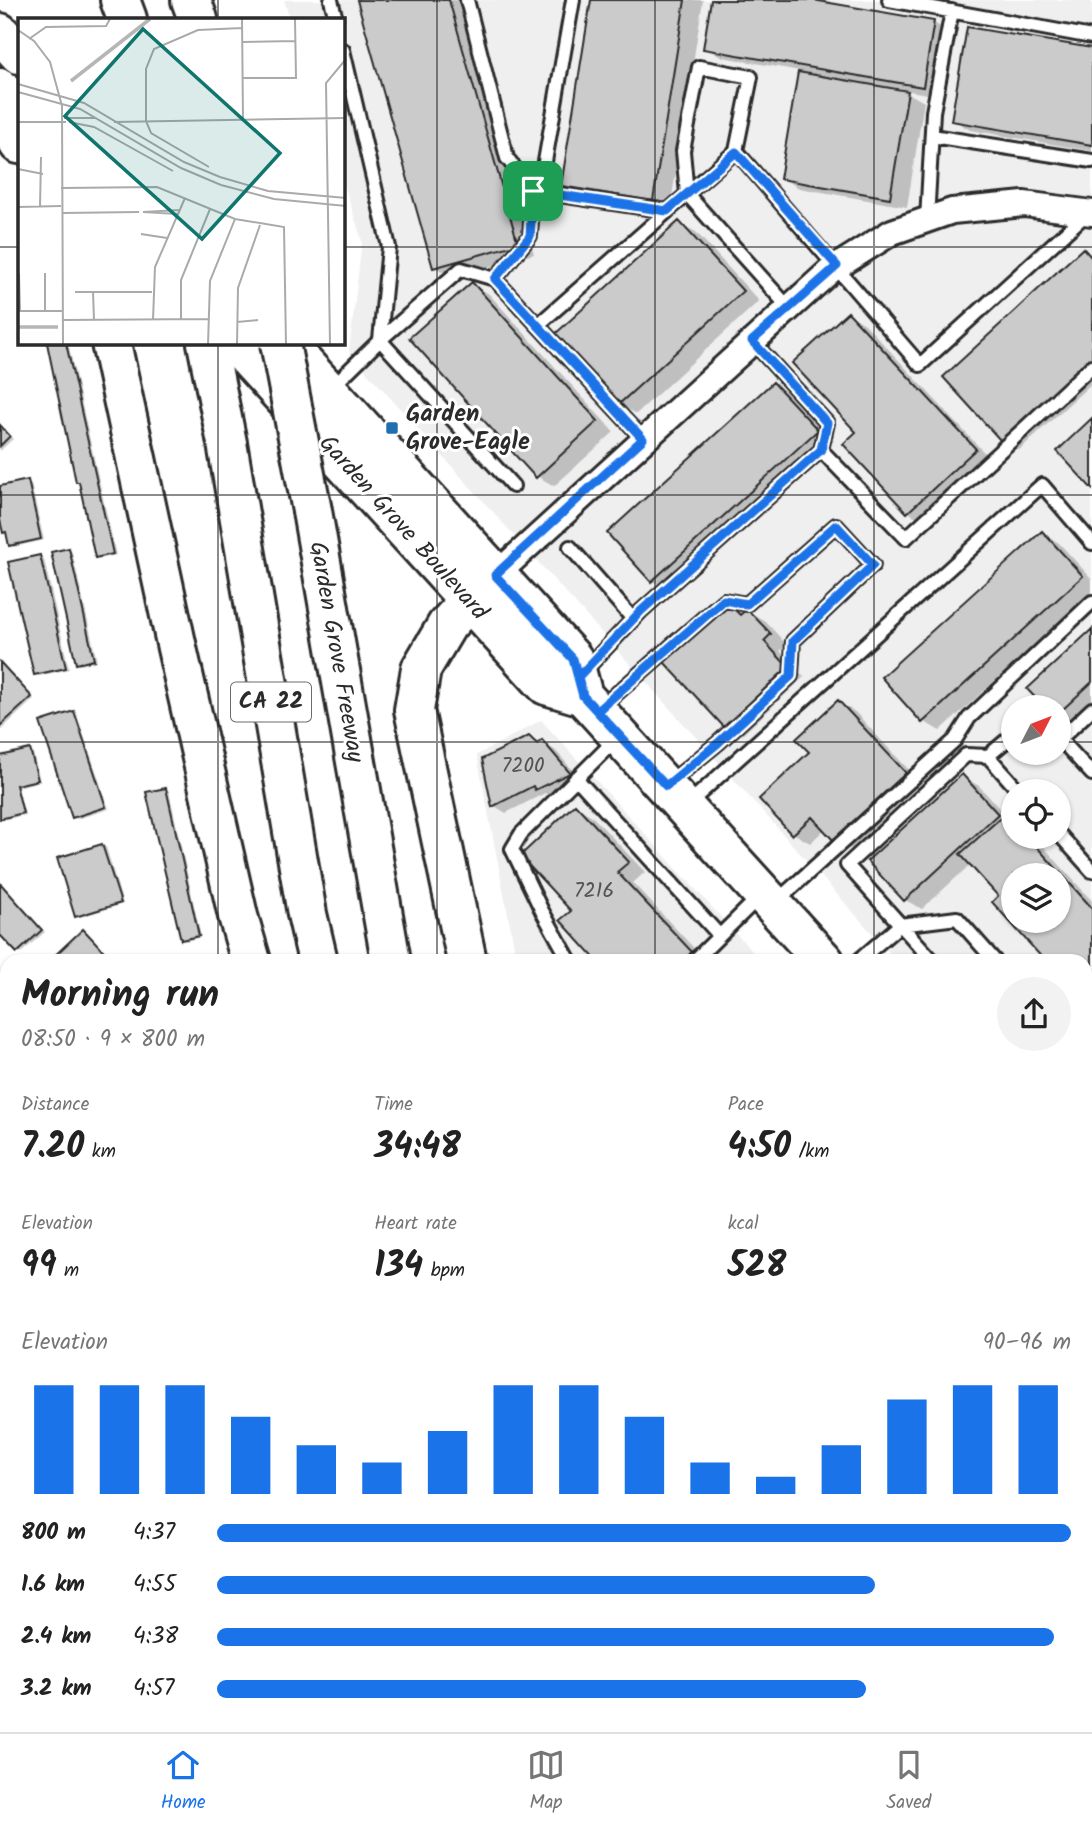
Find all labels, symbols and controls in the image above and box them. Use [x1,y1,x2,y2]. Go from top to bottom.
inset map [18,18,345,345]
pin [503,161,563,221]
icon: arrive [514,172,552,210]
place label: Garden Grove-Eagle [406,395,530,462]
marker: Garden Grove-Eagle [384,420,400,436]
street label: Garden Grove Boulevard [309,426,498,631]
street label: Garden Grove Freeway [297,538,375,766]
road number: CA 22 [231,682,311,722]
north arrow [1001,695,1071,765]
map controls [1001,695,1071,933]
house number: 7200 [502,750,544,783]
button: locate [1001,779,1071,849]
button: layers [1001,863,1071,933]
house number: 7216 [574,875,614,908]
text: Morning run [21,966,219,1026]
button: share [997,977,1071,1051]
text: 08:50 · 9 × 800 m [21,1022,205,1058]
text: Distance [21,1090,89,1120]
text: Time [374,1090,413,1120]
text: Pace [728,1090,764,1120]
text: 7.20 [21,1120,84,1176]
text: 34:48 [374,1120,461,1176]
text: 4:50 [728,1120,791,1176]
text: km [84,1137,116,1167]
text: /km [791,1137,829,1167]
text: Elevation [21,1209,93,1239]
text: Heart rate [374,1209,457,1239]
text: kcal [728,1209,759,1239]
text: 99 [21,1239,56,1295]
text: 134 [374,1239,423,1295]
text: 528 [728,1239,786,1295]
text: m [56,1256,79,1286]
text: bpm [423,1256,465,1286]
text: Elevation [21,1325,108,1361]
text: 90–96 m [983,1325,1071,1361]
text: 800 m [21,1515,86,1551]
text: 4:37 [133,1515,175,1551]
text: 1.6 km [21,1567,85,1603]
text: 4:55 [133,1567,176,1603]
text: 2.4 km [21,1619,91,1655]
text: 4:38 [133,1619,178,1655]
text: 3.2 km [21,1671,91,1707]
text: 4:57 [133,1671,174,1707]
tab: Home [161,1746,206,1818]
tab: Map [527,1746,565,1818]
tab: Saved [886,1746,931,1818]

